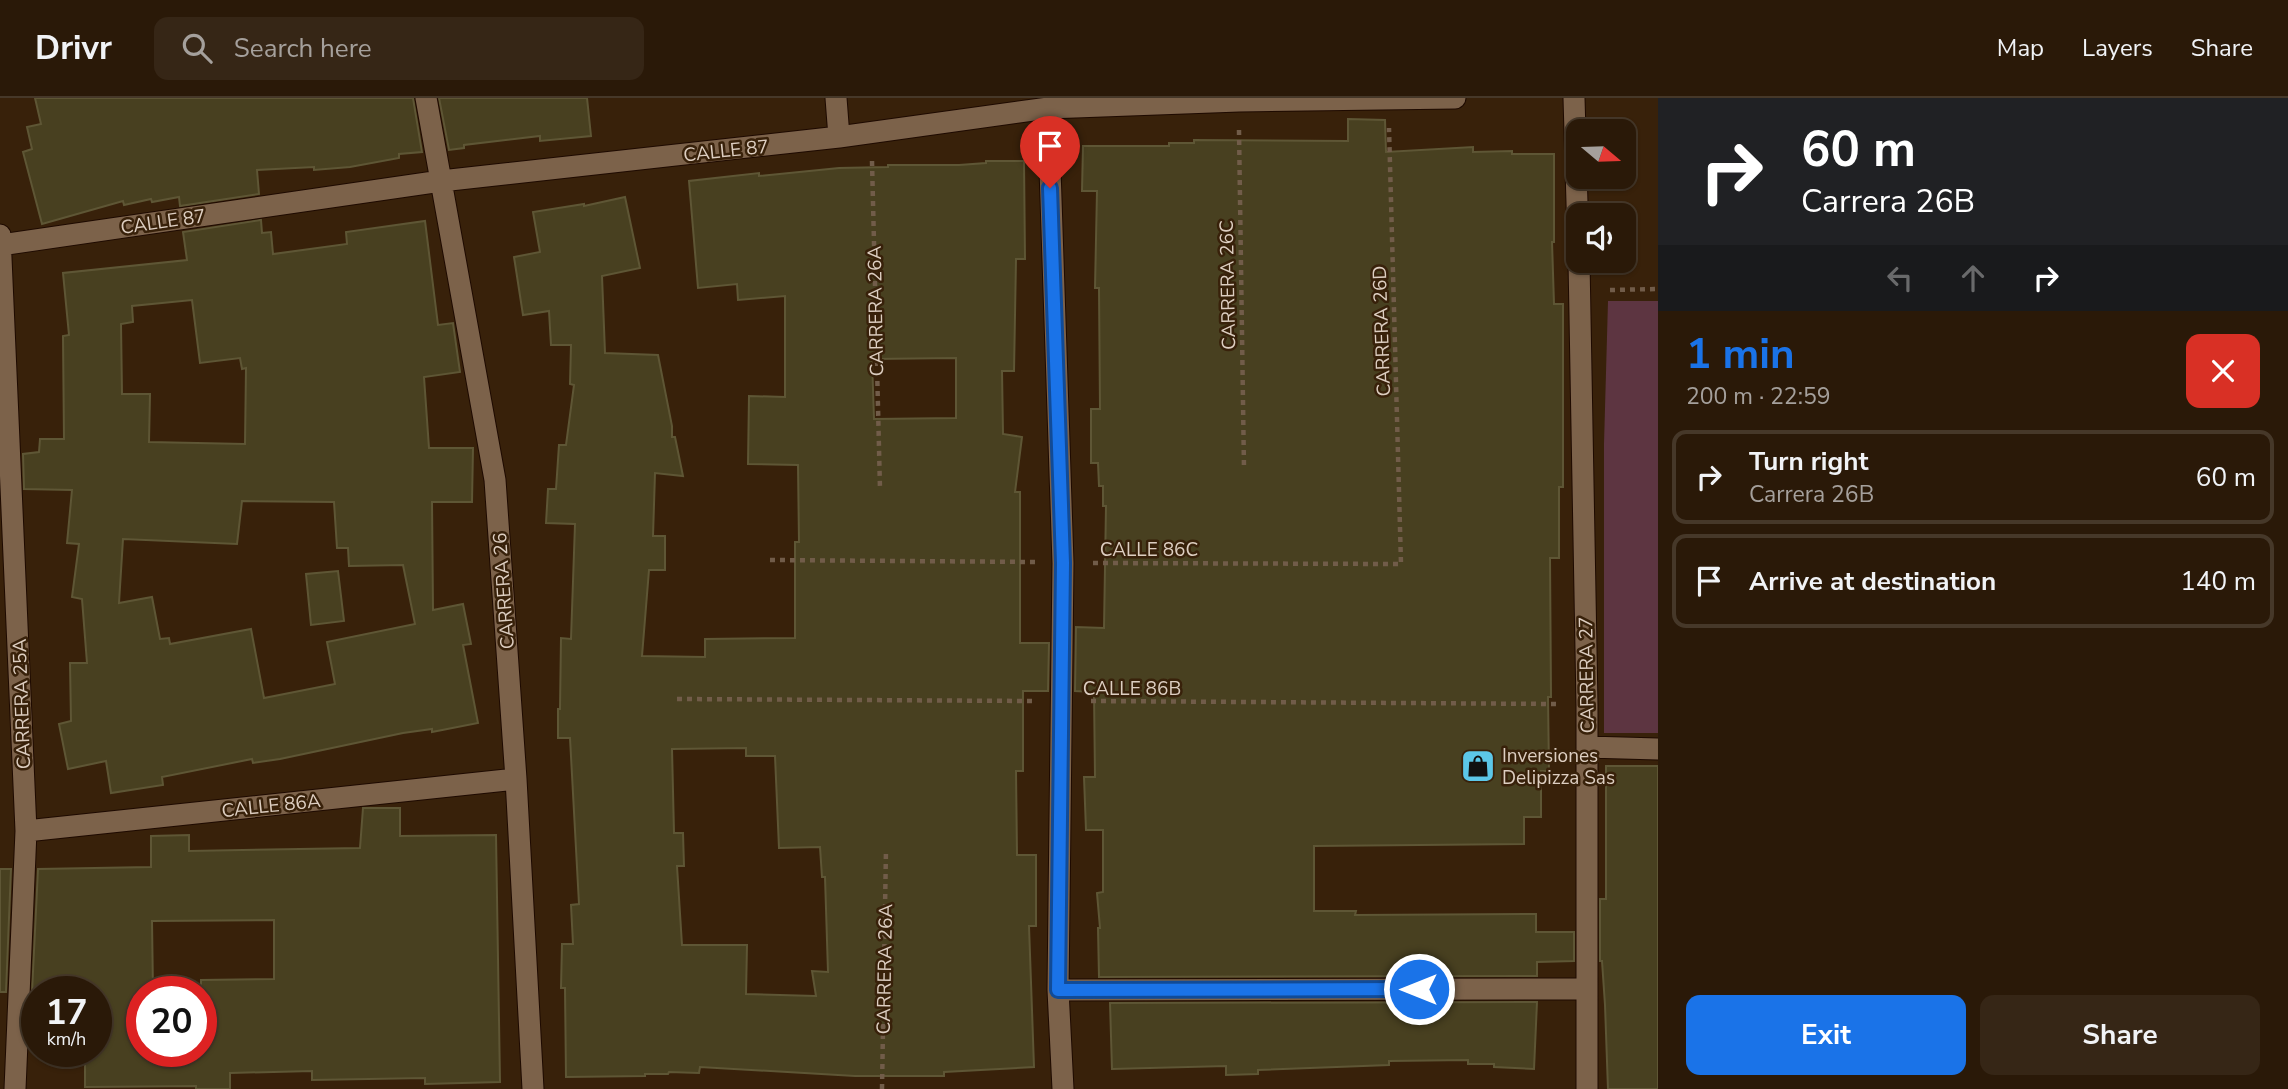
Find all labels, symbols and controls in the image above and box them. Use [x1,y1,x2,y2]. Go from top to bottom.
search box [154,17,644,80]
text: Drivr [35,26,112,71]
icon: search [178,29,216,67]
text: Search here [234,31,372,66]
text: Map [1997,32,2044,64]
text: Layers [2082,32,2153,64]
text: Share [2191,32,2253,64]
pin [1020,116,1080,188]
text: 60 m [1801,116,1916,183]
north arrow [1566,119,1636,189]
map controls [1566,119,1636,273]
icon: right [1686,126,1777,217]
icon: arrive [1031,127,1069,165]
street label: CALLE 87 [682,134,770,168]
text: Carrera 26B [1801,180,1975,223]
street label: CALLE 87 [119,203,207,241]
button: sound [1566,203,1636,273]
street label: CARRERA 26C [1214,220,1242,350]
street label: CARRERA 26A [862,245,890,377]
icon: left [1881,259,1919,297]
icon: ahead [1954,259,1992,297]
icon: right [2027,259,2065,297]
street label: CARRERA 26D [1367,265,1397,397]
text: 1 min [1686,326,1795,383]
button: close [2186,334,2260,408]
text: 200 m · 22:59 [1686,381,1831,412]
text: Turn right [1749,444,1868,479]
icon: right [1690,458,1728,496]
text: 60 m [2196,460,2256,495]
text: Carrera 26B [1749,479,1874,510]
street label: CARRERA 26 [487,532,521,650]
street label: CALLE 86C [1100,537,1198,563]
icon: arrive [1690,562,1728,600]
text: Arrive at destination [1749,564,1996,599]
text: 140 m [2180,564,2256,599]
street label: CARRERA 27 [1573,616,1601,734]
street label: CARRERA 25A [7,638,37,770]
street label: CALLE 86B [1083,676,1181,702]
place label: Inversiones Delipizza Sas [1502,743,1615,791]
shop icon: Inversiones Delipizza Sas [1459,747,1497,785]
street label: CALLE 86A [220,788,322,824]
street label: CARRERA 26A [871,903,899,1035]
position arrow [1382,952,1456,1026]
speed limit sign: 20 [126,976,217,1067]
text: 17 [45,989,88,1036]
button: Exit [1686,995,1966,1075]
button: Share [1980,995,2260,1075]
text: km/h [47,1027,86,1051]

